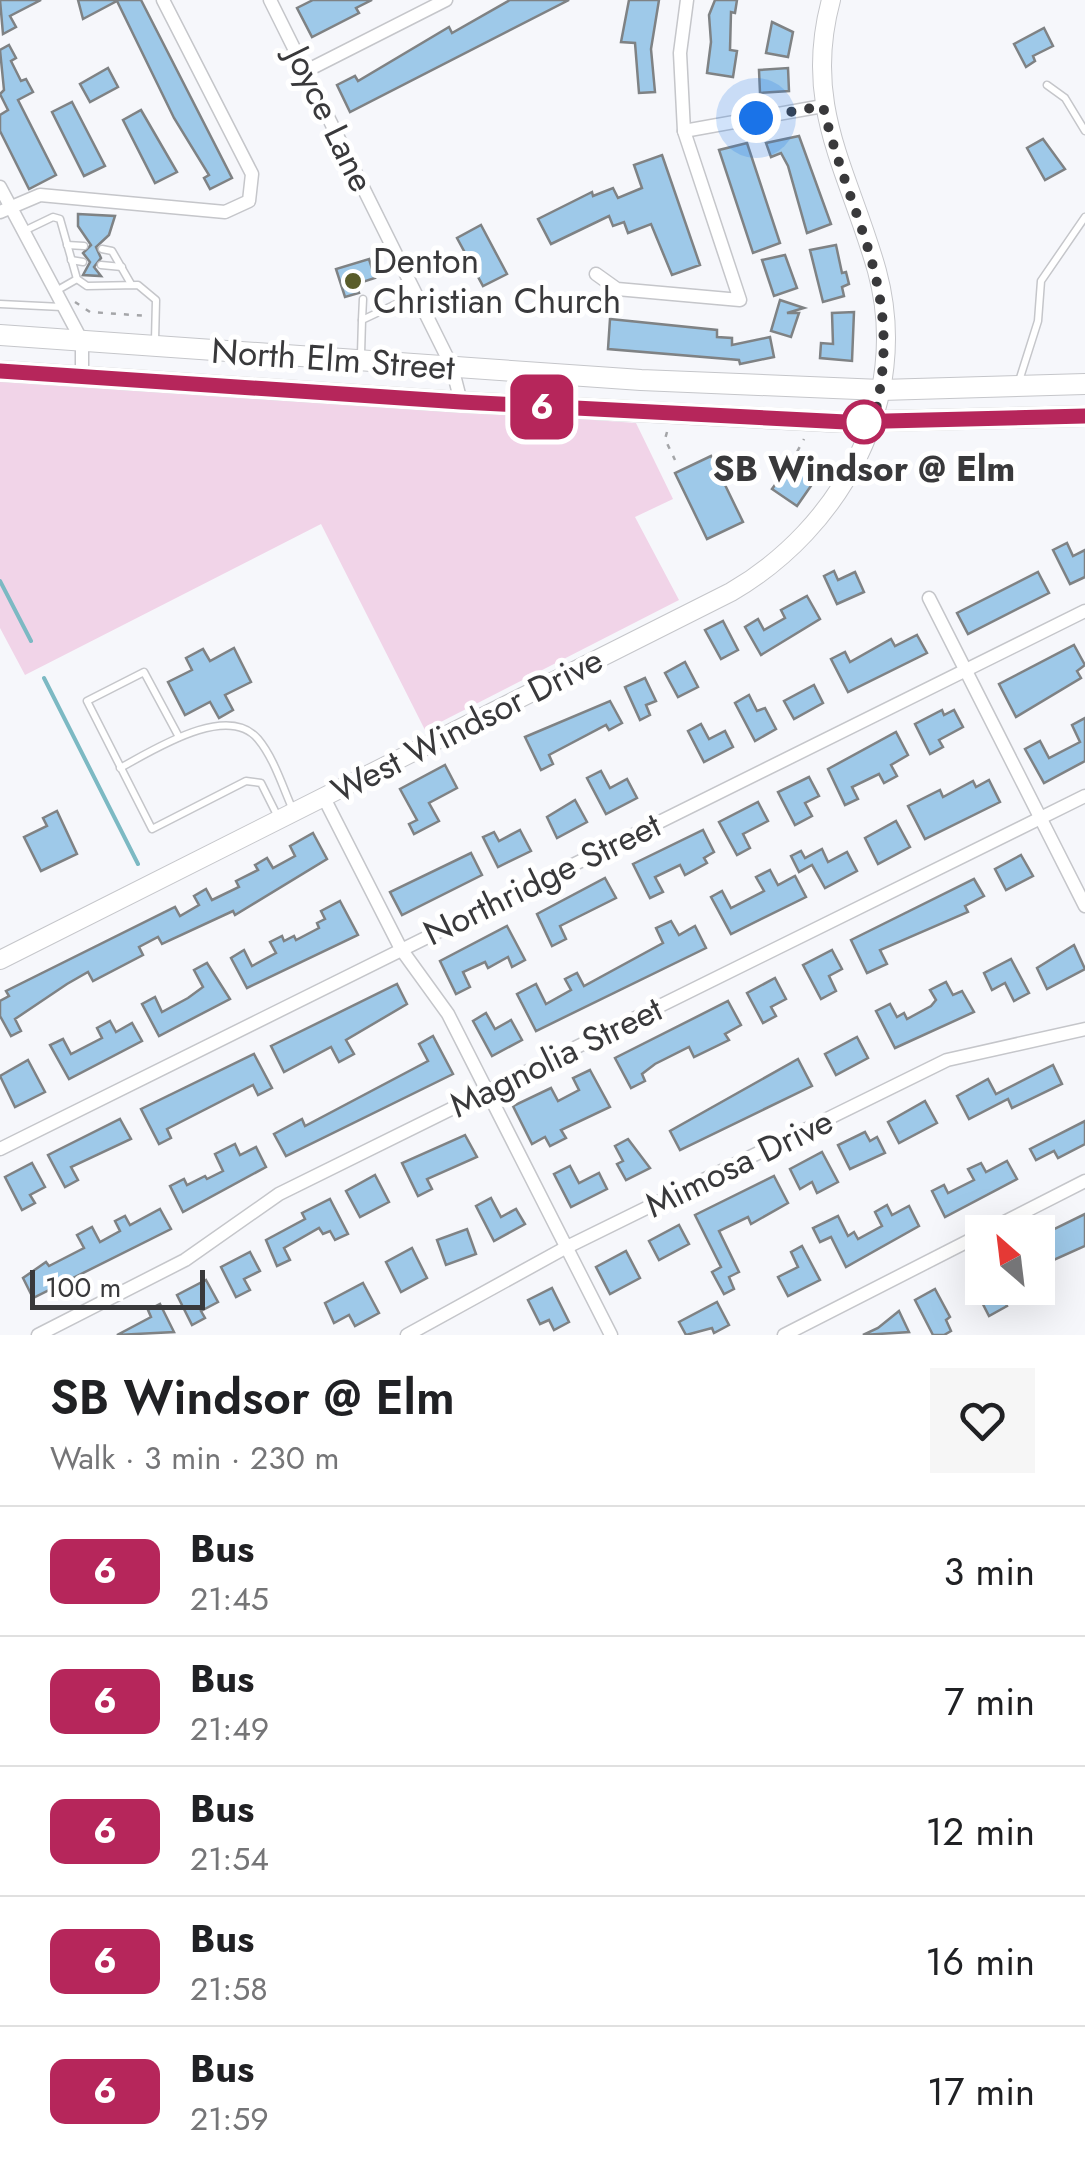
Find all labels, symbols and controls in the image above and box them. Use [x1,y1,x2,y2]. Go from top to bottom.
street label: Joyce Lane [272,34,387,200]
your location [731,93,781,143]
place label: Denton Christian Church [373,236,621,326]
marker: Denton Christian Church [342,270,364,292]
street label: North Elm Street [209,326,457,392]
line badge: 6 [510,374,574,440]
text: 6 [530,382,554,432]
marker: SB Windsor @ Elm [843,401,885,443]
place label: SB Windsor @ Elm [713,444,1015,494]
street label: West Windsor Drive [323,635,611,815]
street label: Northridge Street [415,800,669,958]
street label: Magnolia Street [441,984,671,1130]
street label: Mimosa Drive [637,1096,841,1230]
north arrow [965,1215,1055,1305]
map controls [965,1215,1055,1305]
scale bar [30,1265,205,1310]
text: 100 m [45,1267,121,1308]
text: SB Windsor @ Elm [50,1363,455,1432]
button: heart [930,1368,1035,1473]
text: Walk · 3 min · 230 m [50,1435,340,1481]
text: Bus [190,1521,254,1576]
text: 3 min [943,1544,1035,1599]
text: 6 [93,1546,117,1596]
text: 21:45 [190,1576,269,1622]
text: Bus [190,1651,254,1706]
text: 7 min [944,1674,1035,1729]
text: 6 [93,1676,117,1726]
text: 21:49 [190,1706,269,1752]
text: Bus [190,1781,254,1836]
text: 12 min [925,1804,1035,1859]
text: 6 [93,1806,117,1856]
text: 21:54 [190,1836,269,1882]
text: Bus [190,1911,254,1966]
text: 16 min [925,1934,1035,1989]
text: 6 [93,1936,117,1986]
text: 21:58 [190,1966,268,2012]
text: Bus [190,2041,254,2096]
text: 17 min [927,2064,1035,2119]
text: 6 [93,2066,117,2116]
text: 21:59 [190,2096,269,2142]

